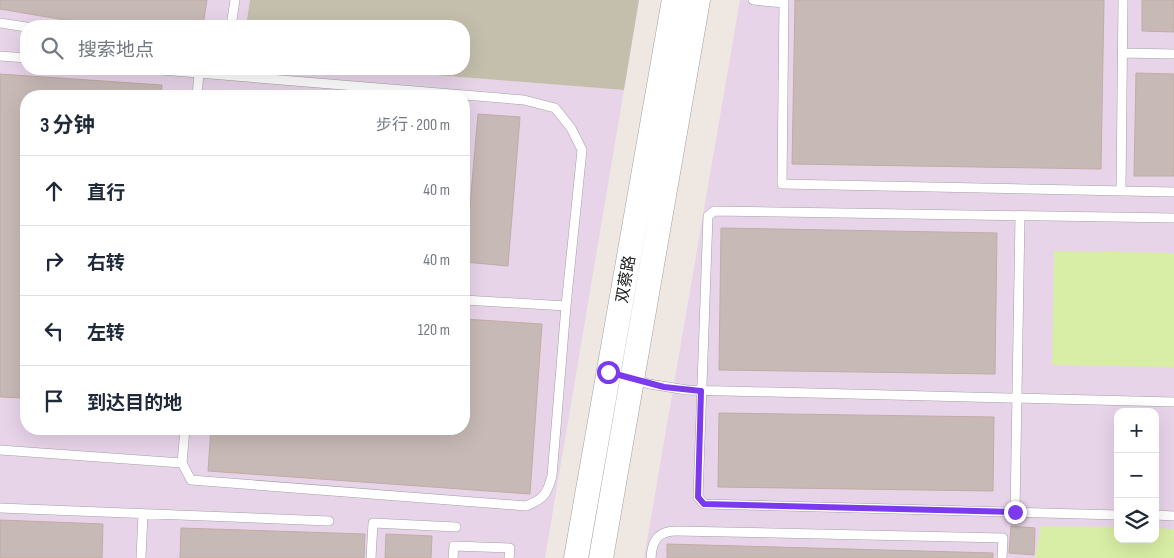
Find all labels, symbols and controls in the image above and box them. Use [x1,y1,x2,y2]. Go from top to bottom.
search box [20,20,470,75]
icon: search [38,34,66,62]
text: 搜索地点 [78,39,154,62]
text: 3 分钟 [40,113,95,138]
text: 步行 · 200 m [376,116,450,135]
icon: ahead [40,177,68,205]
text: 40 m [423,181,450,200]
text: 直行 [87,182,125,205]
icon: right [40,247,68,275]
text: 40 m [423,251,450,270]
text: 右转 [87,252,125,275]
street label: 双蔡路 [613,254,640,305]
icon: left [40,317,68,345]
text: 120 m [418,321,450,340]
text: 左转 [87,322,125,345]
route start [597,361,620,384]
icon: arrive [40,387,68,415]
text: 到达目的地 [87,392,182,415]
map controls [1114,408,1159,543]
button: + [1114,408,1159,453]
button: − [1114,453,1159,498]
button: layers [1114,498,1159,543]
route end [1004,501,1027,524]

